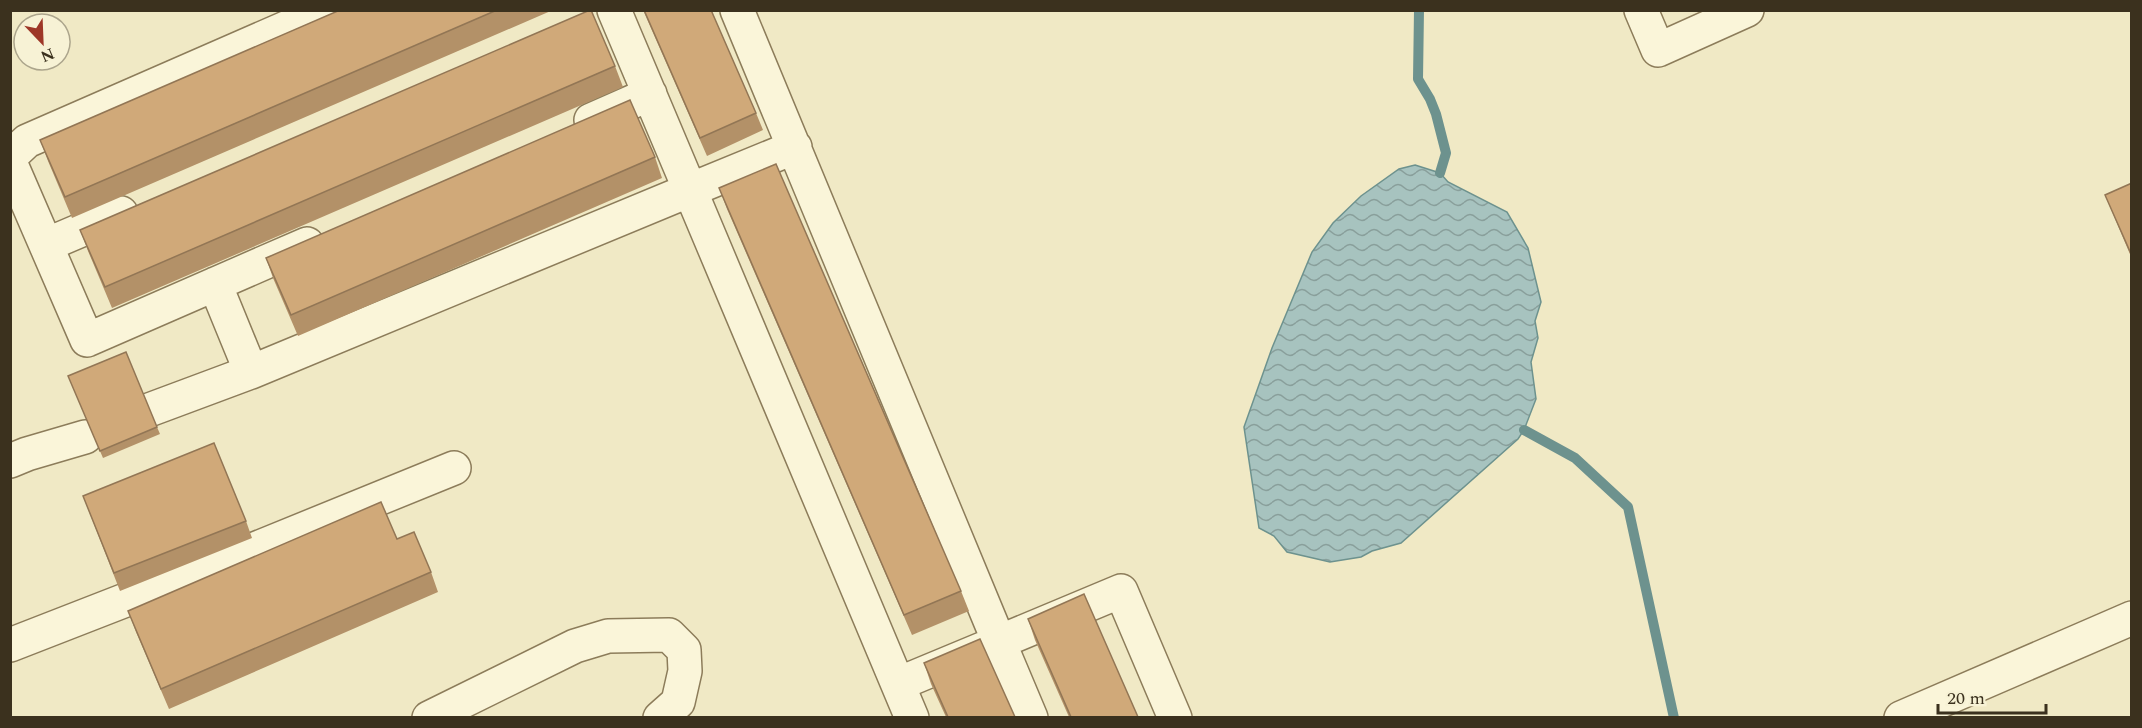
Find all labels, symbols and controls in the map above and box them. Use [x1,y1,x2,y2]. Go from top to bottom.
north arrow [12,12,72,72]
text: N [37,41,58,68]
scale bar [1938,677,2046,715]
text: 20 m [1947,685,1985,712]

